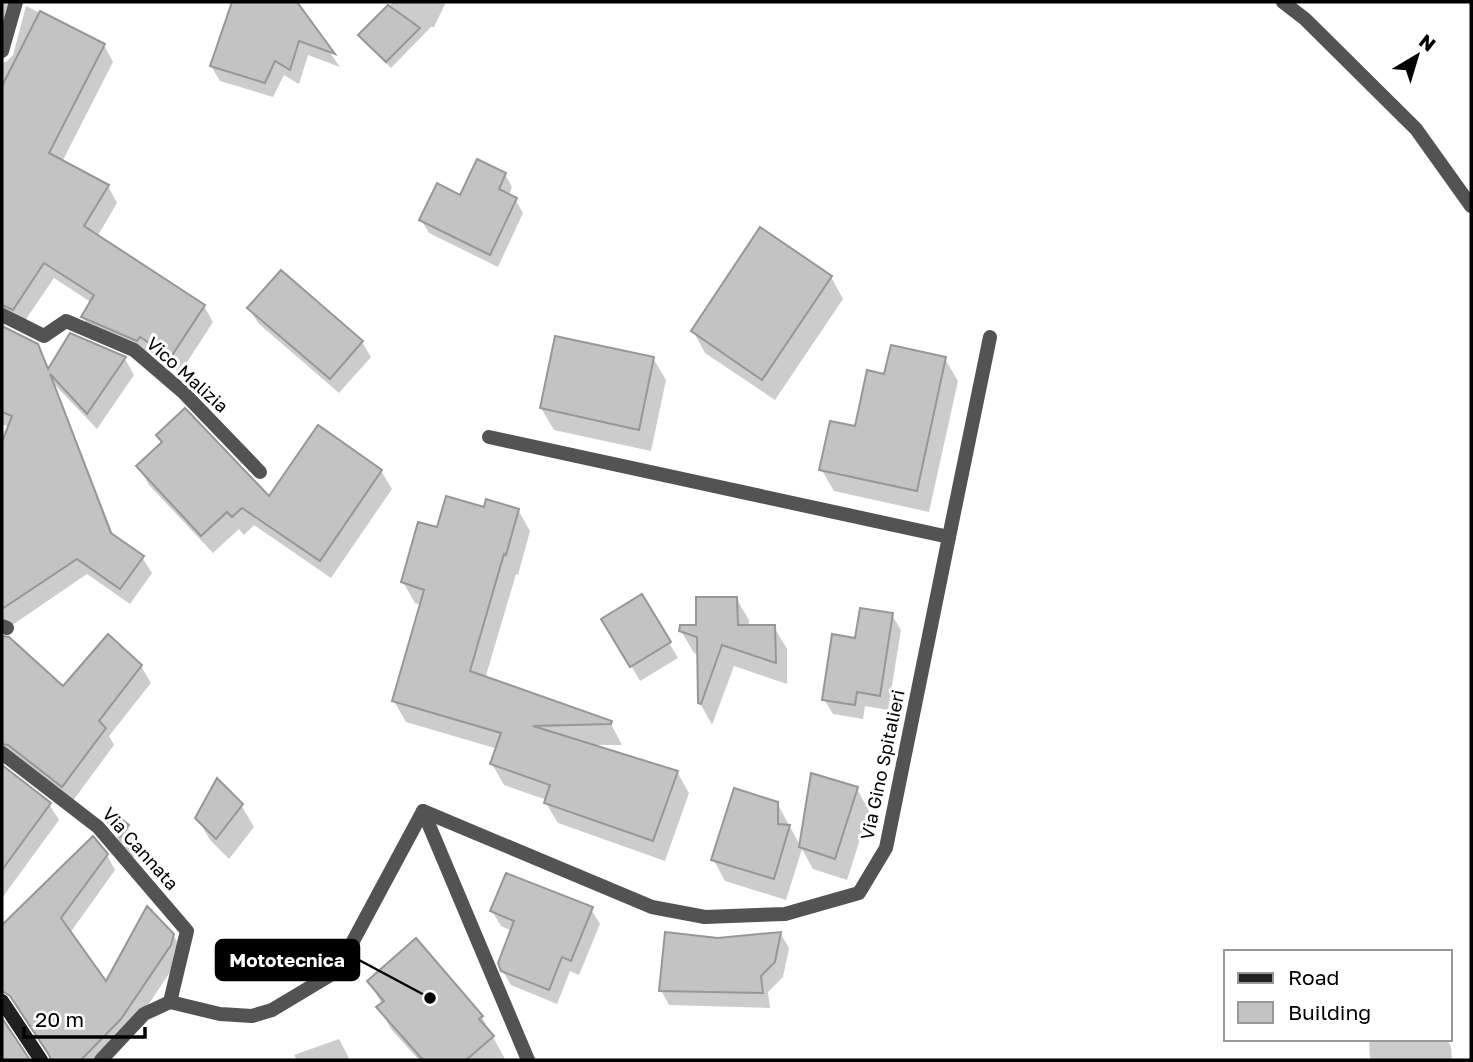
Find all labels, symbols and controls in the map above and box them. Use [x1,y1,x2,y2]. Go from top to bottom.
north arrow [1382,21,1452,91]
text: N [1415,29,1441,56]
street label: Vico Malizia [142,332,233,417]
street label: Via Gino Spitalieri [855,688,909,842]
street label: Via Cannata [98,803,184,894]
callout: Mototecnica [216,940,359,980]
text: Mototecnica [229,948,345,971]
legend [1224,950,1452,1041]
text: Road [1288,964,1339,990]
scale bar [24,996,145,1040]
text: Building [1288,999,1371,1025]
text: 20 m [35,1006,84,1032]

